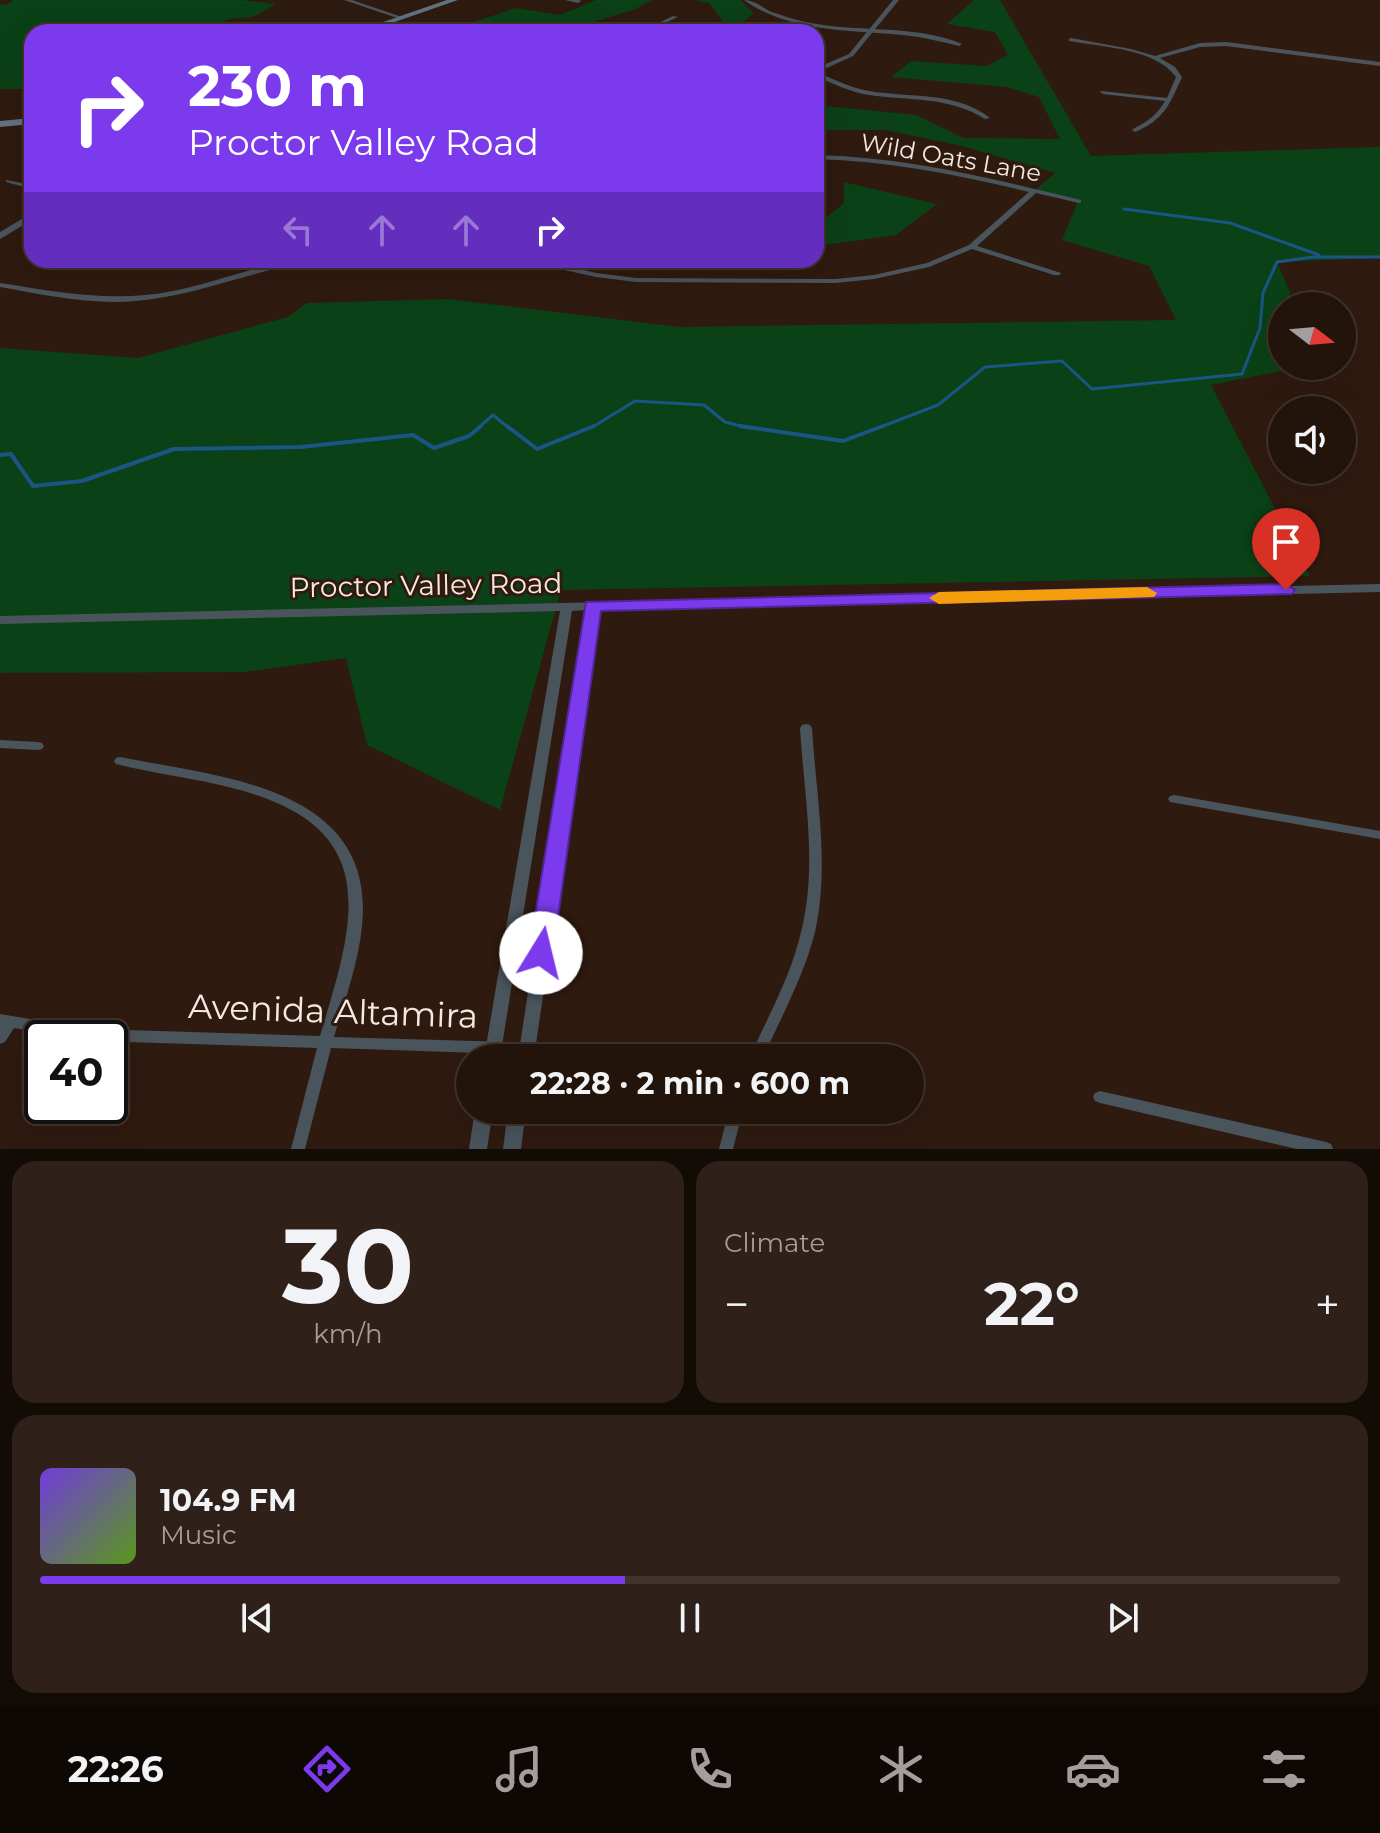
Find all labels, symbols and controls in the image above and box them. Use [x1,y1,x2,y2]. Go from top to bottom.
text: 230 m [188,52,367,120]
icon: right [56,56,160,160]
text: Proctor Valley Road [188,120,539,164]
street label: Wild Oats Lane [859,127,1044,188]
icon: left [276,208,320,252]
icon: ahead [360,208,404,252]
icon: ahead [444,208,488,252]
icon: right [528,208,572,252]
north arrow [1268,292,1356,380]
map controls [1268,292,1356,484]
button: sound [1268,396,1356,484]
pin [1252,508,1320,590]
icon: arrive [1264,520,1308,564]
street label: Proctor Valley Road [289,566,563,604]
position arrow [499,911,583,995]
street label: Avenida Altamira [187,985,479,1037]
speed limit sign: 40 [24,1020,128,1124]
text: 22:28 · 2 min · 600 m [530,1065,850,1102]
text: 30 [282,1202,414,1329]
text: Climate [724,1227,825,1259]
text: 22° [984,1267,1080,1340]
text: − [724,1277,749,1331]
text: + [1315,1277,1340,1331]
text: km/h [313,1318,383,1350]
text: 104.9 FM [160,1482,297,1519]
text: Music [160,1519,237,1551]
icon: previous [235,1596,279,1640]
icon: pause [668,1596,712,1640]
icon: next [1101,1596,1145,1640]
icon: directions [299,1741,355,1797]
icon: music [491,1741,547,1797]
icon: phone [682,1741,738,1797]
icon: climate [873,1741,929,1797]
icon: car [1065,1741,1121,1797]
icon: filters [1256,1741,1312,1797]
text: 22:26 [68,1747,164,1791]

